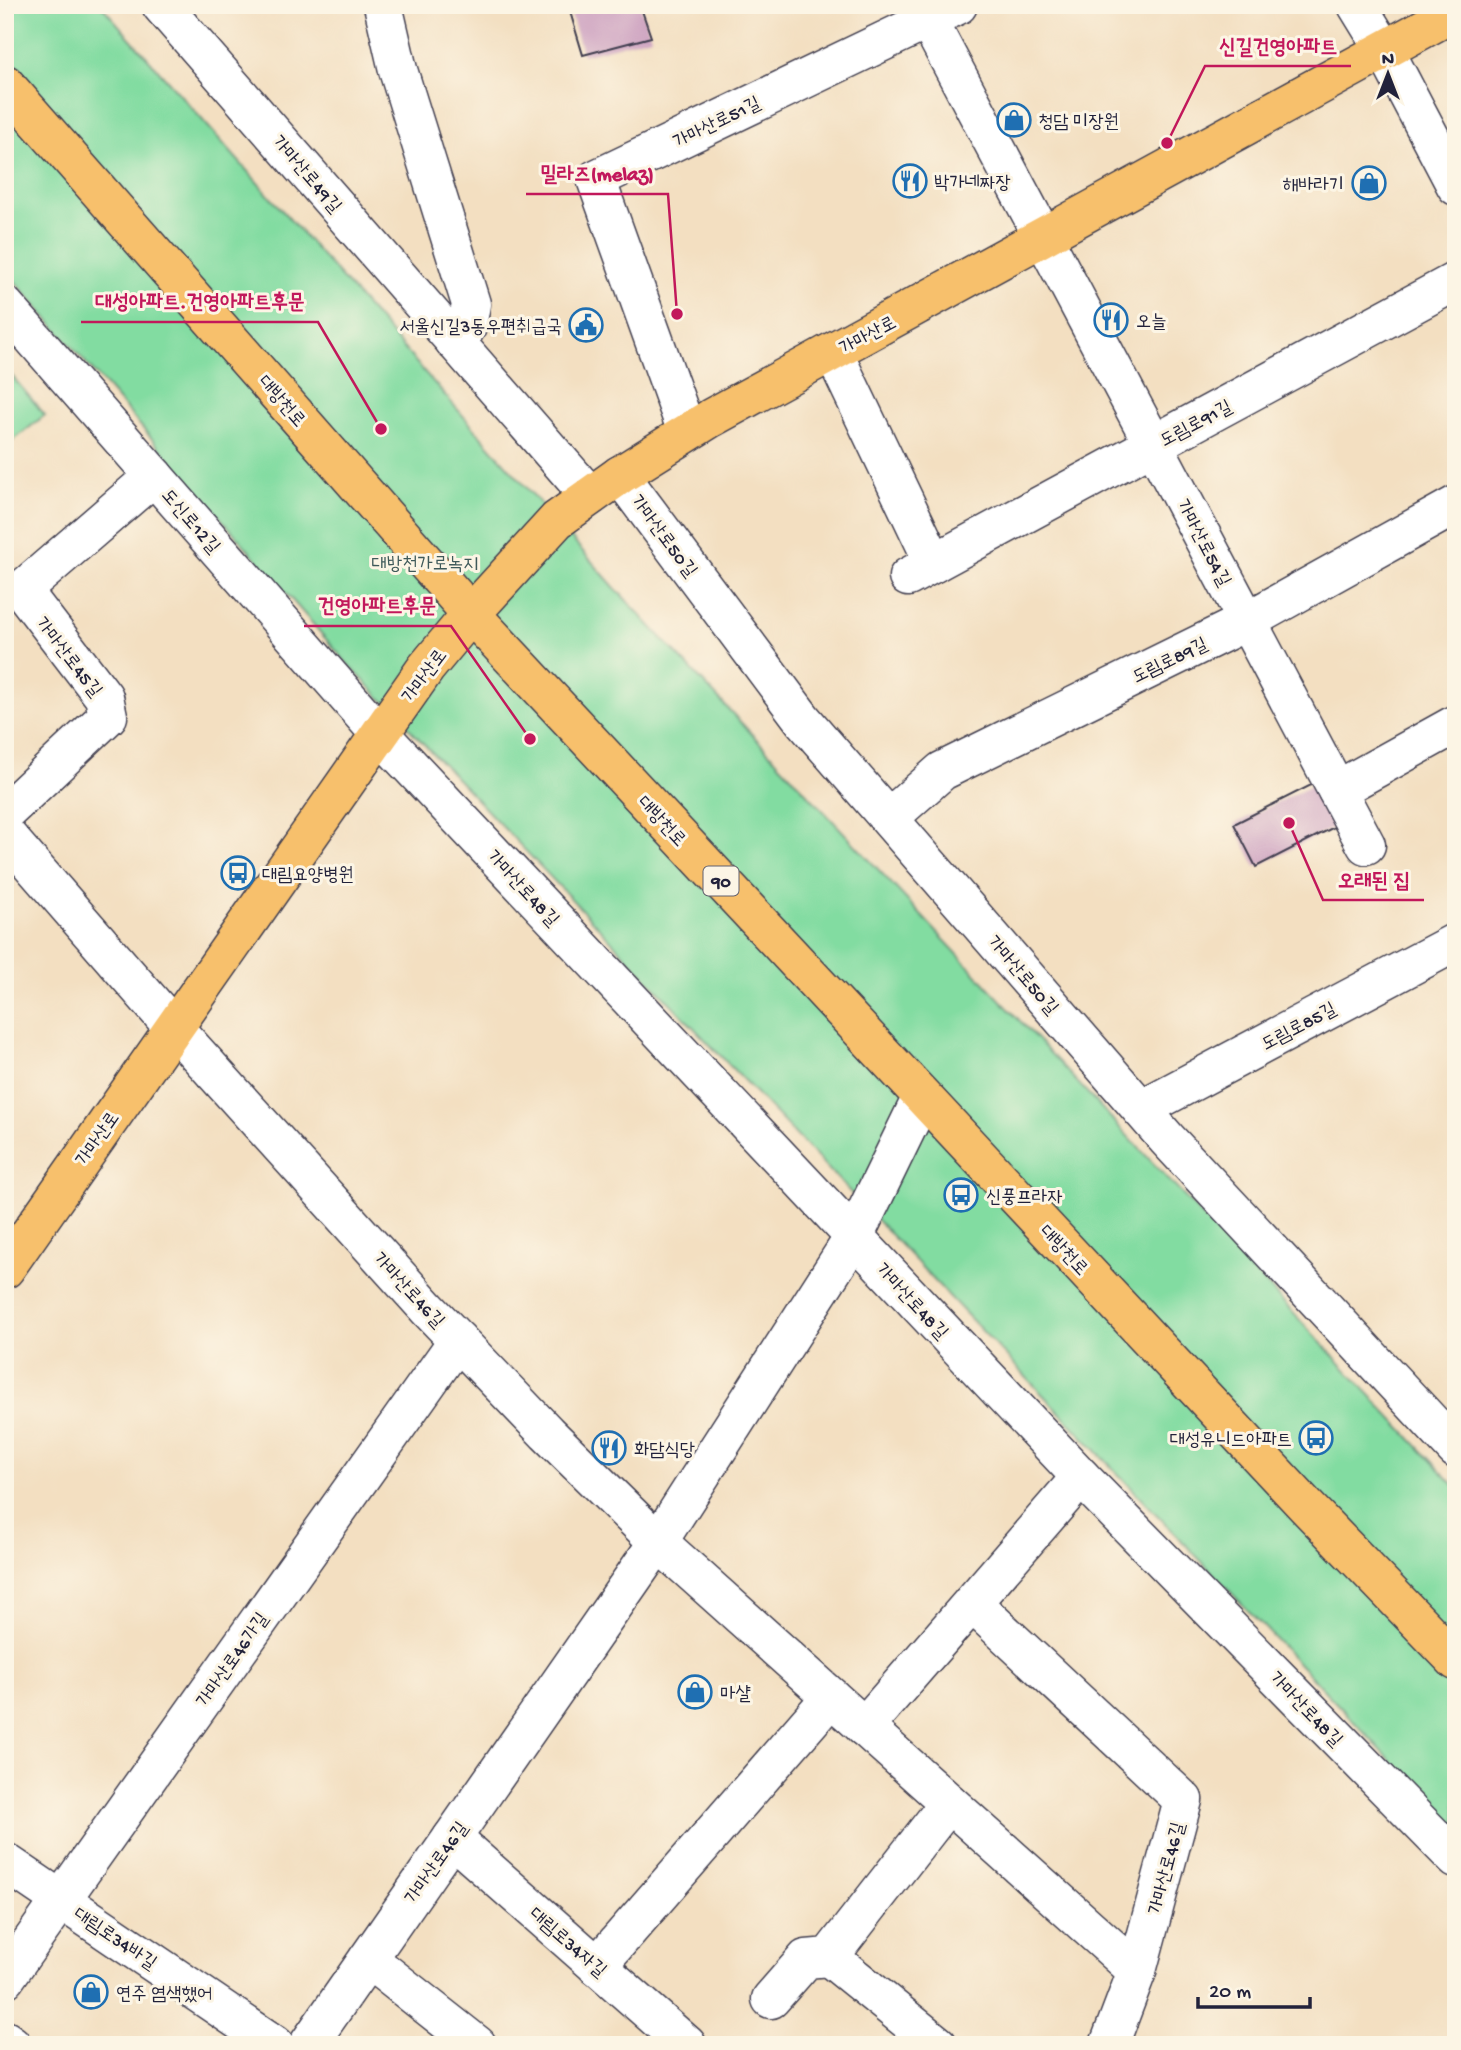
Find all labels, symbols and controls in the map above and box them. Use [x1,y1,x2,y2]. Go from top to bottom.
callout: 신길건영아파트 [1205,24,1351,66]
text: 신길건영아파트 [1219,37,1337,62]
north arrow [1352,38,1422,108]
text: N [1382,49,1394,72]
street label: 가마산로51길 [670,93,765,155]
shop icon: 청담 미장원 [995,101,1033,139]
place label: 청담 미장원 [1038,112,1119,135]
street label: 가마산로49길 [266,132,345,219]
callout: 밀라즈(melaz) [526,152,668,194]
restaurant icon: 박가네짜장 [891,162,929,200]
text: 밀라즈(melaz) [540,164,654,189]
shop icon: 해바라기 [1350,164,1388,202]
place label: 박가네짜장 [934,173,1010,196]
place label: 해바라기 [1283,175,1344,198]
callout: 대성아파트.건영아파트후문 [81,280,318,322]
text: 대성아파트.건영아파트후문 [95,291,305,317]
restaurant icon: 오늘 [1092,301,1130,339]
public building icon: 서울신길3동우편취급국 [567,306,605,344]
place label: 오늘 [1136,312,1167,335]
street label: 가마산로 [836,313,901,362]
place label: 서울신길3동우편취급국 [399,317,562,340]
street label: 대방천로 [252,372,309,433]
street label: 도림로91길 [1157,397,1237,454]
street label: 도신로12길 [155,485,224,559]
street label: 가마산로50길 [624,491,701,583]
street label: 가마산로54길 [1169,496,1234,591]
park label: 대방천가로녹지 [371,554,479,577]
callout: 건영아파트후문 [304,584,451,626]
text: 건영아파트후문 [318,595,436,621]
street label: 가마산로45길 [29,613,106,703]
street label: 도림로89길 [1129,634,1212,690]
street label: 가마산로 [398,646,453,708]
street label: 대방천로 [631,792,690,853]
street label: 가마산로48길 [480,846,563,932]
bus stop icon: 대림요양병원 [219,854,257,892]
callout: 오래된 집 [1323,858,1424,900]
place label: 대림요양병원 [262,865,354,888]
road number: 90 [704,866,738,896]
text: 오래된 집 [1338,871,1410,896]
street label: 가마산로50길 [981,932,1062,1021]
street label: 도림로85길 [1258,999,1341,1057]
street label: 가마산로 [72,1108,126,1172]
bus stop icon: 신풍프라자 [942,1176,980,1214]
place label: 신풍프라자 [986,1187,1062,1210]
street label: 대방천로 [1033,1221,1092,1282]
street label: 가마산로46길 [367,1249,448,1334]
street label: 가마산로48길 [869,1259,952,1345]
bus stop icon: 대성유니드아파트 [1297,1419,1335,1457]
restaurant icon: 화담식당 [590,1429,628,1467]
place label: 대성유니드아파트 [1170,1430,1292,1453]
place label: 화담식당 [634,1440,695,1463]
street label: 가마산로46가길 [193,1609,275,1713]
street label: 가마산로48길 [1263,1668,1346,1753]
shop icon: 마샬 [676,1673,714,1711]
place label: 마샬 [720,1684,751,1707]
street label: 가마산로46길 [401,1818,475,1910]
street label: 가마산로46길 [1145,1820,1192,1918]
street label: 대림로34바길 [68,1904,160,1976]
street label: 대림로34자길 [523,1904,610,1984]
scale bar [1198,1966,1310,2010]
shop icon: 연주 염색했어 [72,1973,110,2011]
text: 20 m [1209,1981,1251,2006]
place label: 연주 염색했어 [116,1984,212,2007]

